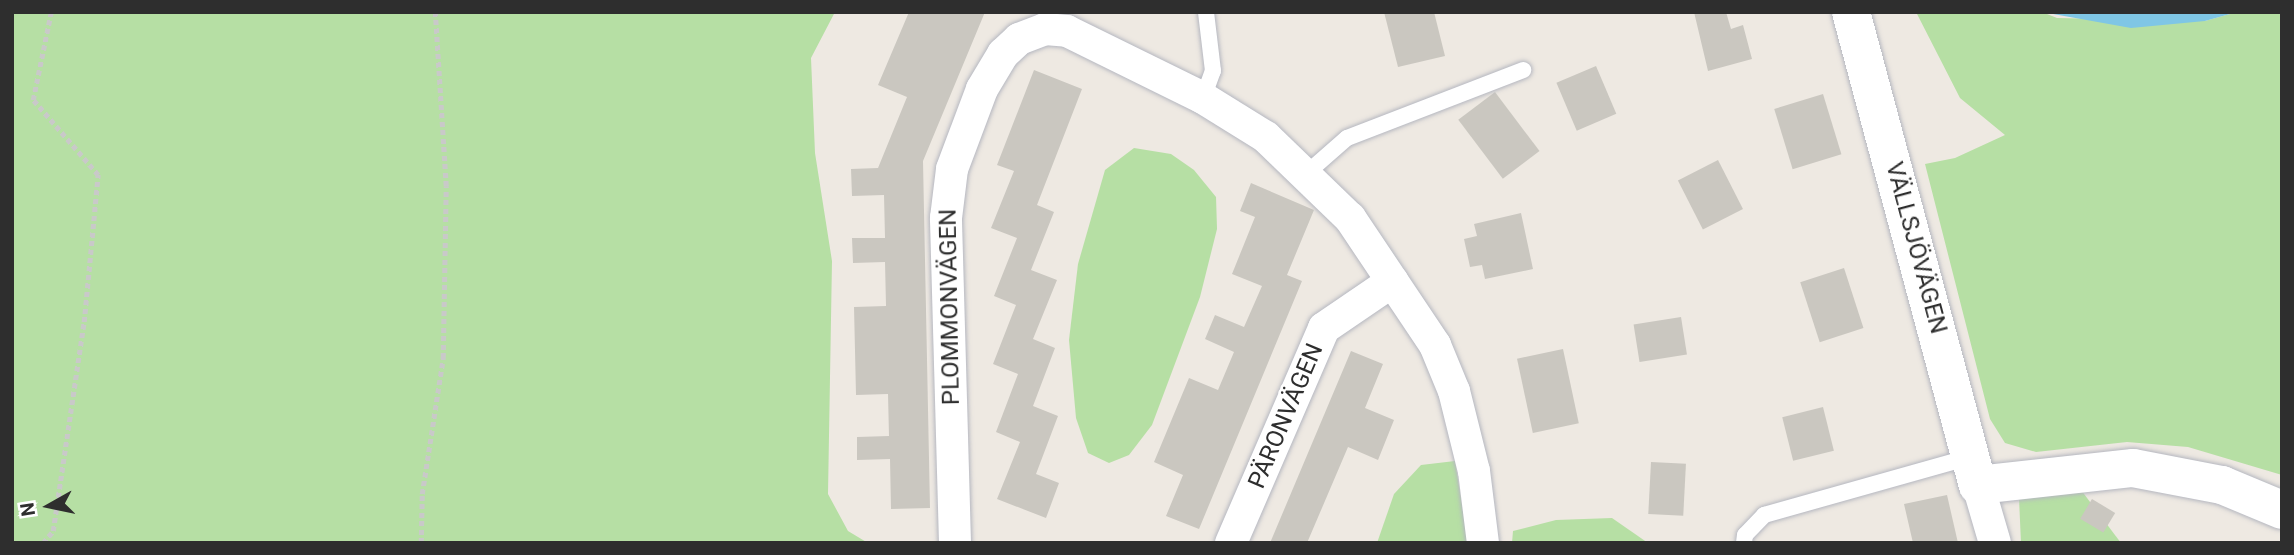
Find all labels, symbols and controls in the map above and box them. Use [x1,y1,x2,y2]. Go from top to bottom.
street label: VÄLLSJÖVÄGEN [1879,159,1953,337]
street label: PLOMMONVÄGEN [934,209,966,405]
street label: PÄRONVÄGEN [1243,339,1329,493]
north arrow [14,471,84,541]
text: N [15,501,40,518]

